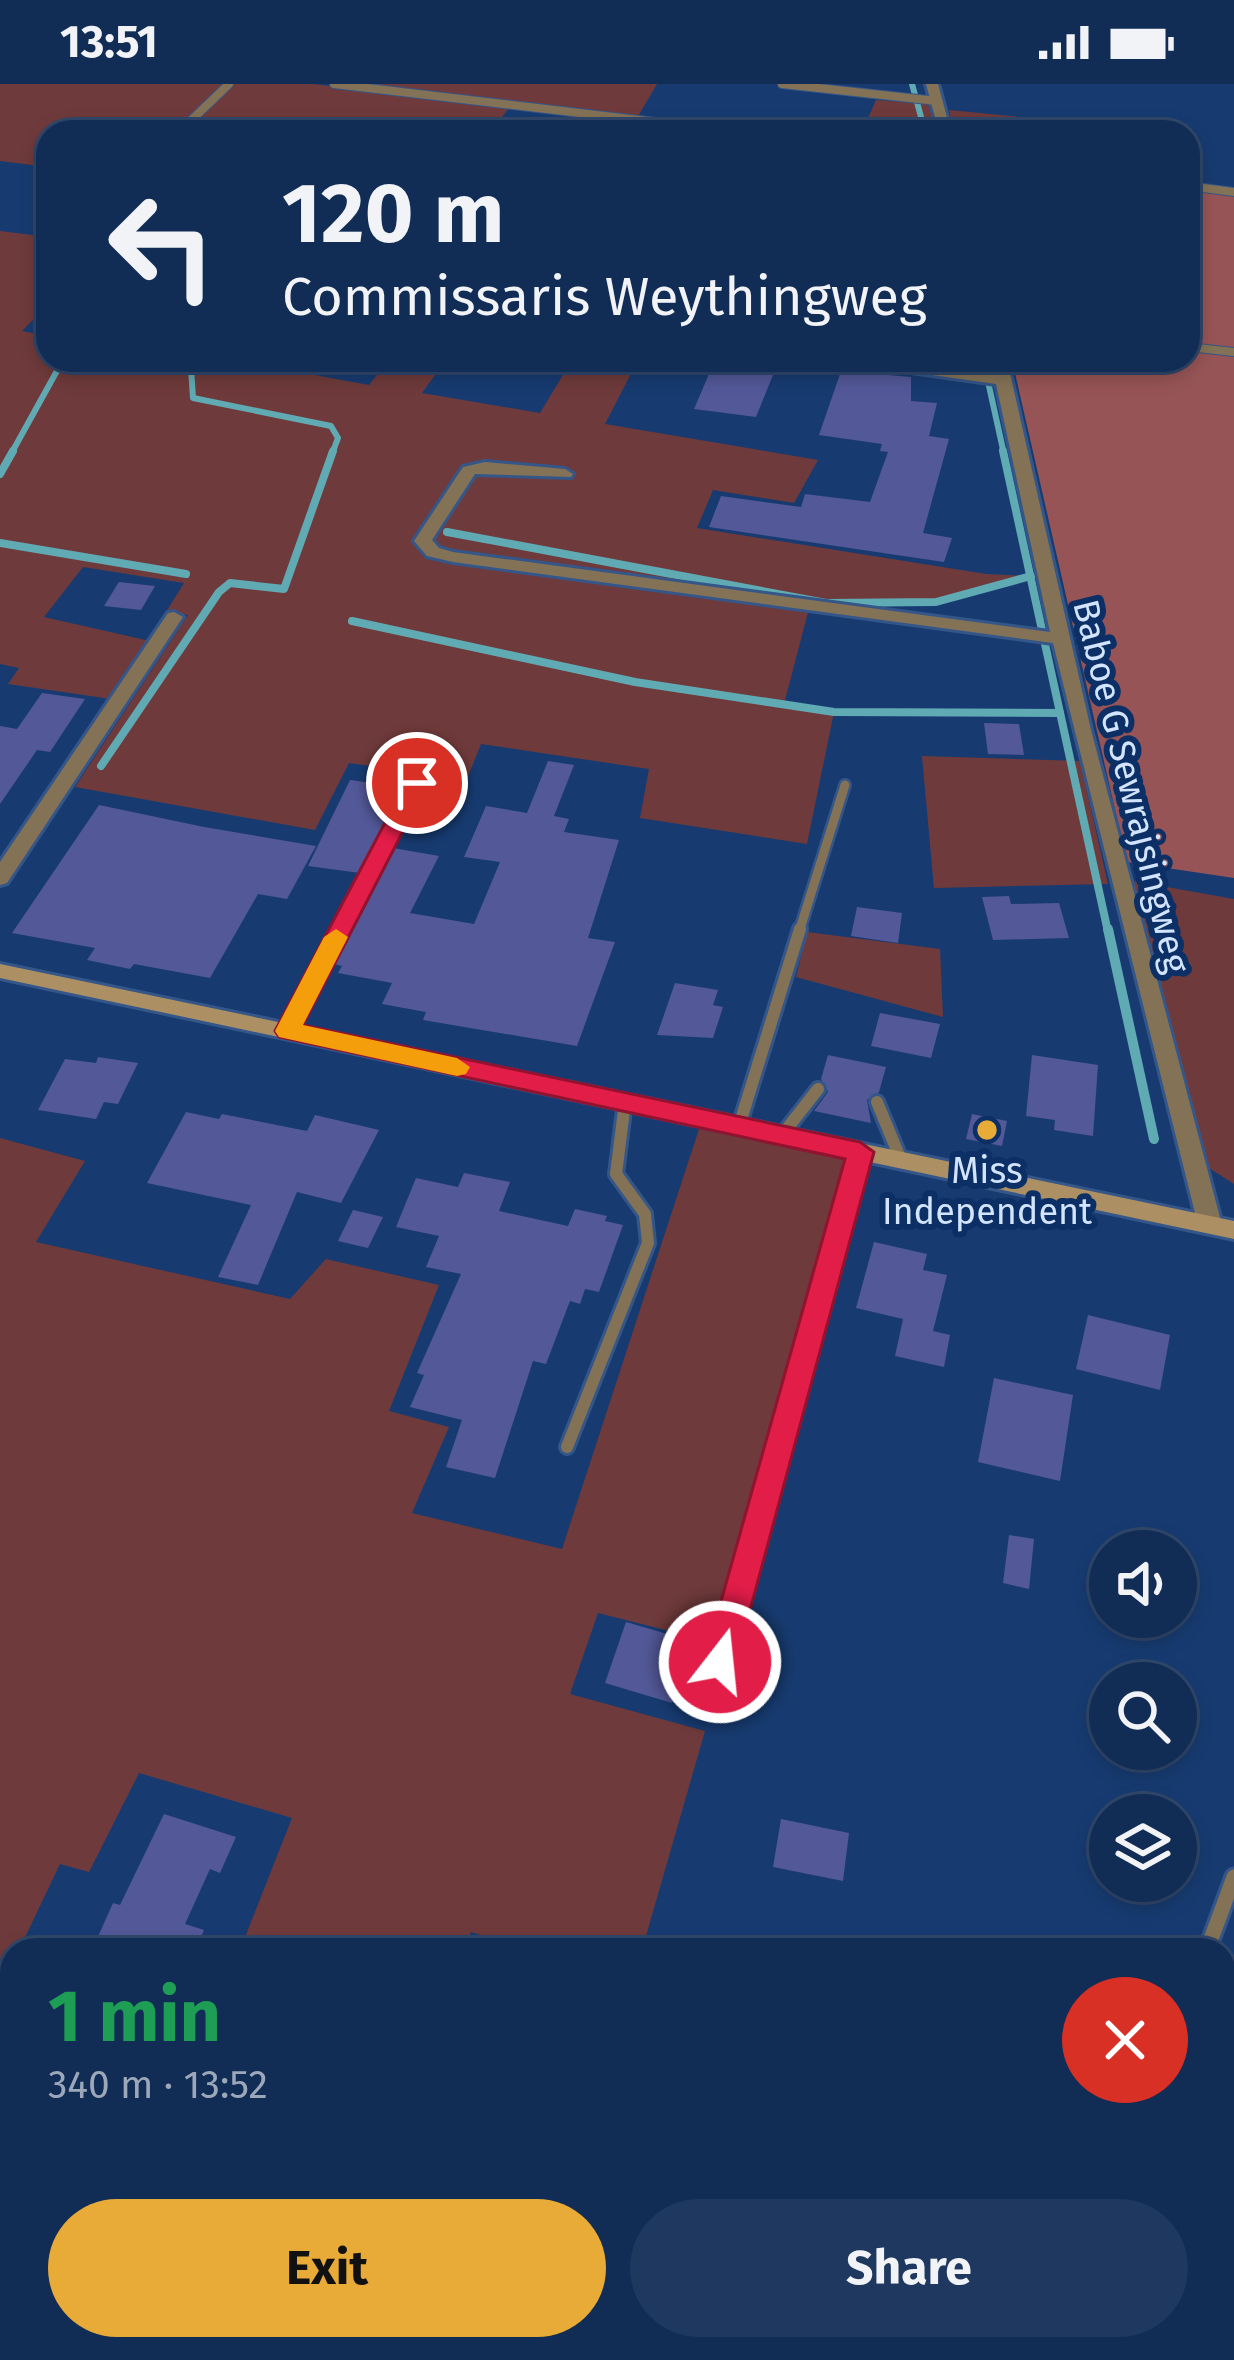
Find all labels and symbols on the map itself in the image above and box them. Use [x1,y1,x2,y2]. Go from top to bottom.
street label: Baboe G Sewrajsingweg [1063,595,1199,978]
pin [366,732,468,834]
marker: Miss Independent [974,1117,1000,1143]
place label: Miss Independent [882,1149,1092,1234]
position arrow [657,1599,783,1725]

